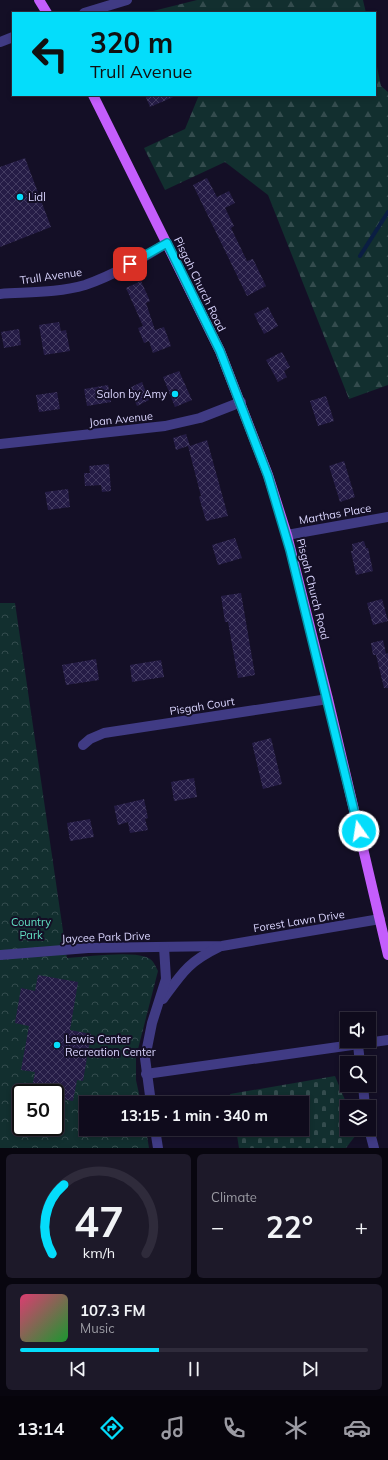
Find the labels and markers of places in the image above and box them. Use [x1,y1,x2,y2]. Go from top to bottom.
place label: Lidl [28,190,46,204]
marker: Lidl [15,192,25,202]
pin [113,247,147,281]
place label: Salon by Amy [97,387,167,401]
marker: Salon by Amy [170,389,180,399]
place label: Lewis Center Recreation Center [65,1032,156,1059]
marker: Lewis Center Recreation Center [52,1040,62,1050]

